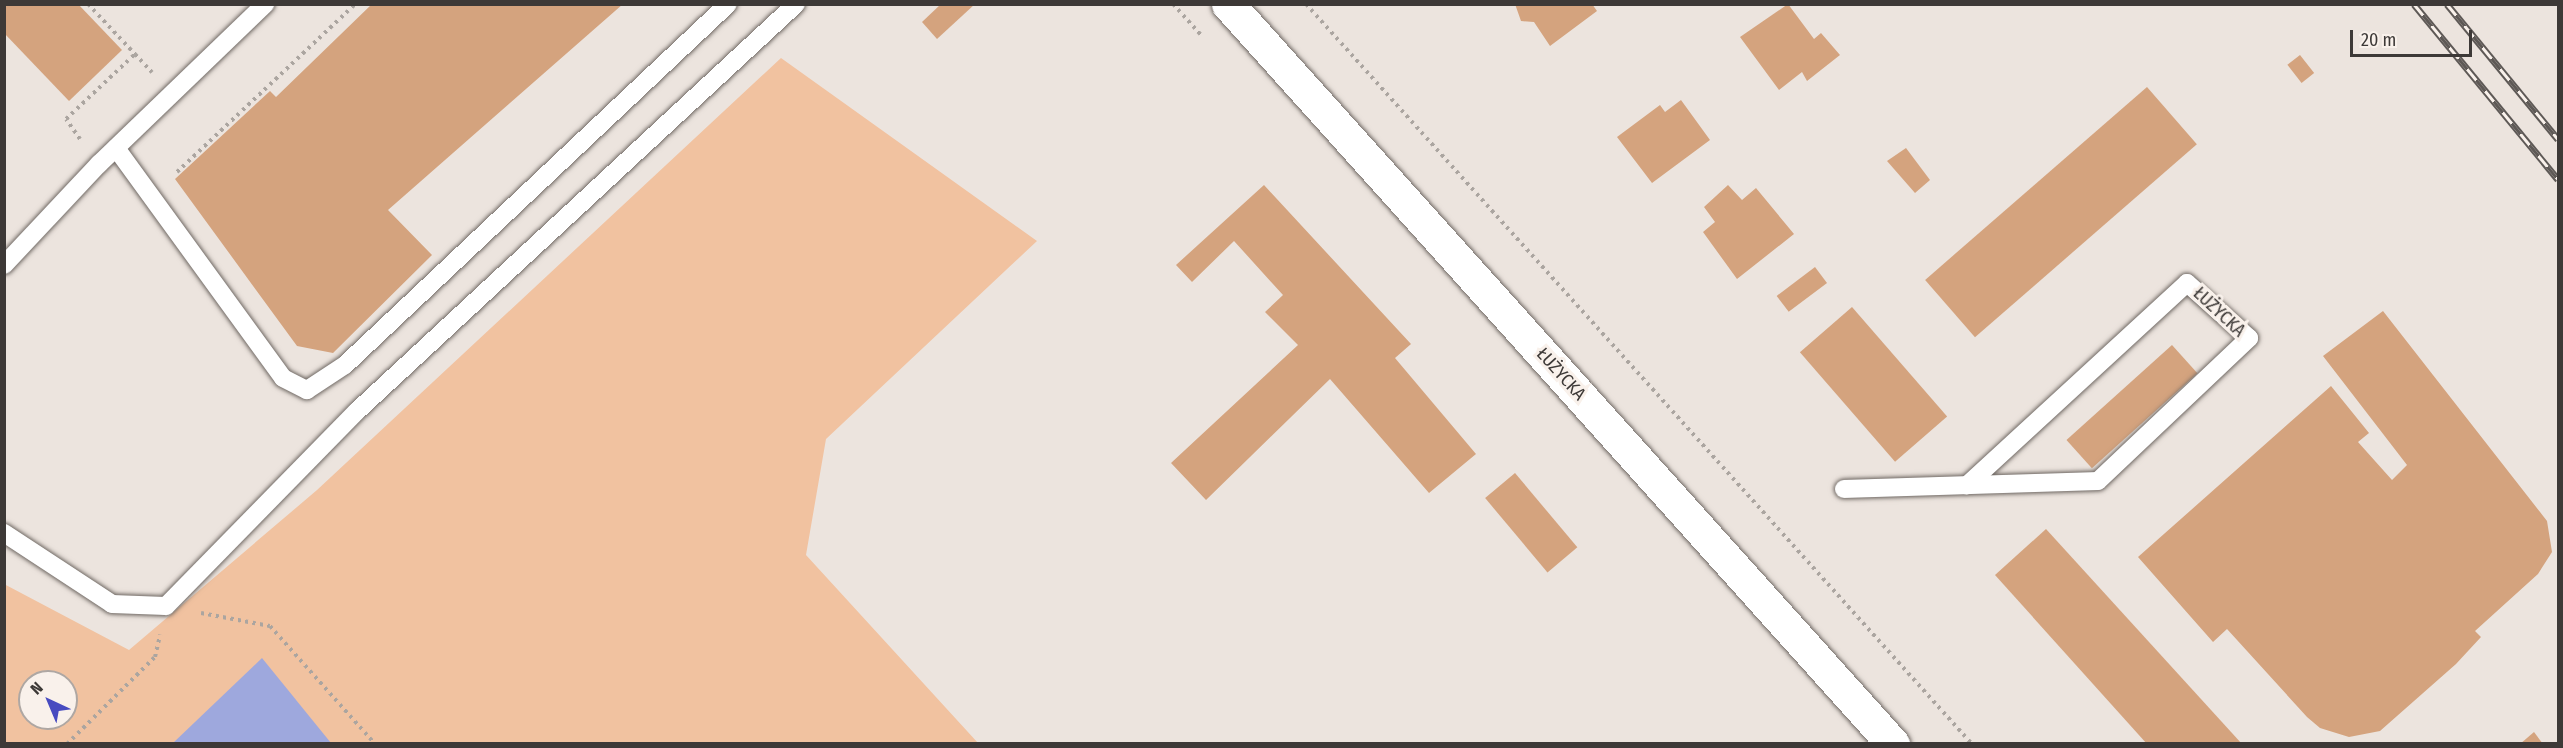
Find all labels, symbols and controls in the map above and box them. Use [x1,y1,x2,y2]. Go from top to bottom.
scale bar [2353,18,2474,56]
text: 20 m [2361,29,2396,51]
street label: ŁUŻYCKA [2188,282,2250,342]
street label: ŁUŻYCKA [1532,343,1590,405]
north arrow [18,670,78,730]
text: N [26,678,47,698]

